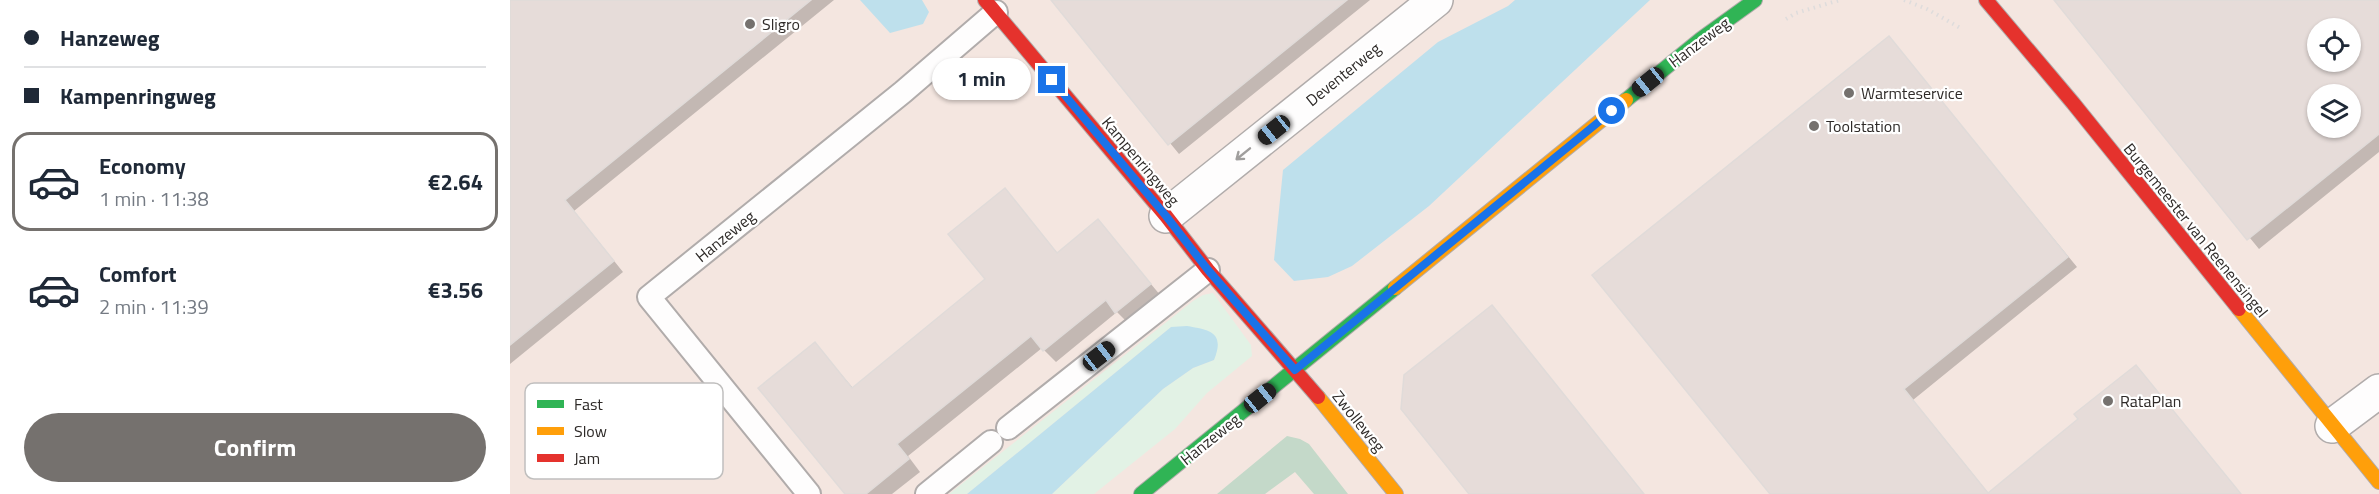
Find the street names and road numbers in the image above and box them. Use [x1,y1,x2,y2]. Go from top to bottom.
street label: Hanzeweg [1663,11,1735,73]
street label: Deventerweg [1300,36,1386,112]
street label: Kampenringweg [1096,111,1186,211]
street label: Burgemeester van Reenensingel [2118,138,2274,322]
street label: Hanzeweg [690,204,760,268]
street label: Zwolleweg [1327,385,1391,457]
street label: Hanzeweg [1175,407,1245,471]

